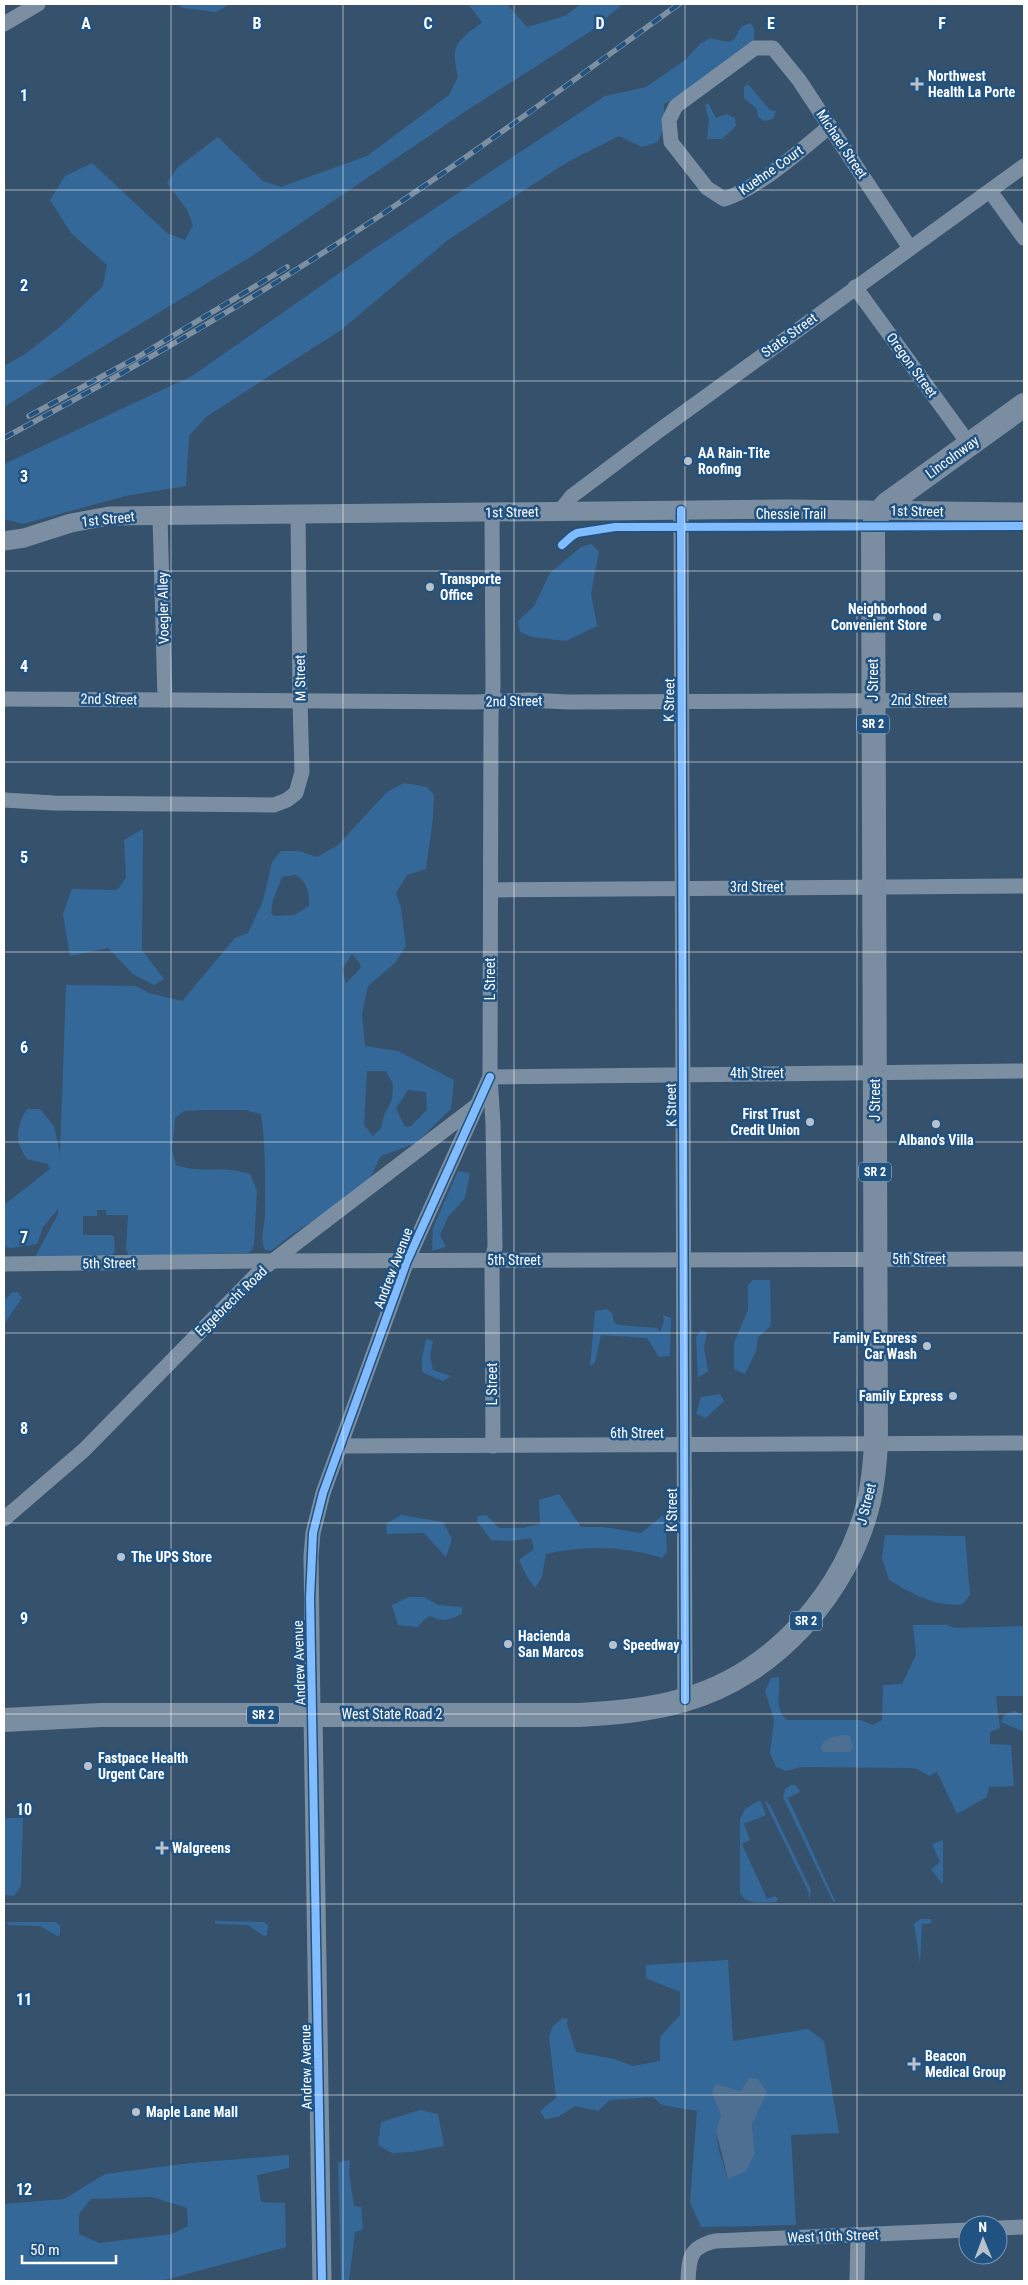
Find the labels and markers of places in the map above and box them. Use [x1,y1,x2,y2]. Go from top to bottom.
place label: Northwest Health La Porte [928,68,1015,100]
marker: Northwest Health La Porte [910,77,924,91]
place label: AA Rain-Tite Roofing [698,445,770,477]
marker: AA Rain-Tite Roofing [682,455,694,467]
place label: Transporte Office [440,571,502,603]
marker: Transporte Office [424,581,436,593]
place label: Neighborhood Convenient Store [831,601,927,633]
marker: Neighborhood Convenient Store [931,611,943,623]
place label: First Trust Credit Union [731,1106,800,1138]
marker: First Trust Credit Union [804,1116,816,1128]
marker: Albano's Villa [930,1118,942,1130]
place label: Albano's Villa [898,1132,974,1148]
place label: Family Express Car Wash [833,1330,917,1362]
marker: Family Express Car Wash [921,1340,933,1352]
place label: Family Express [859,1388,943,1404]
marker: Family Express [947,1390,959,1402]
place label: The UPS Store [131,1549,212,1565]
marker: The UPS Store [115,1551,127,1563]
place label: Hacienda San Marcos [518,1628,584,1660]
place label: Speedway [623,1637,680,1653]
marker: Hacienda San Marcos [502,1638,514,1650]
marker: Speedway [607,1639,619,1651]
place label: Fastpace Health Urgent Care [98,1750,188,1782]
marker: Fastpace Health Urgent Care [82,1760,94,1772]
place label: Walgreens [172,1840,231,1856]
marker: Walgreens [156,1842,168,1854]
place label: Beacon Medical Group [925,2048,1006,2080]
marker: Beacon Medical Group [907,2057,921,2071]
place label: Maple Lane Mall [146,2104,238,2120]
marker: Maple Lane Mall [130,2106,142,2118]

